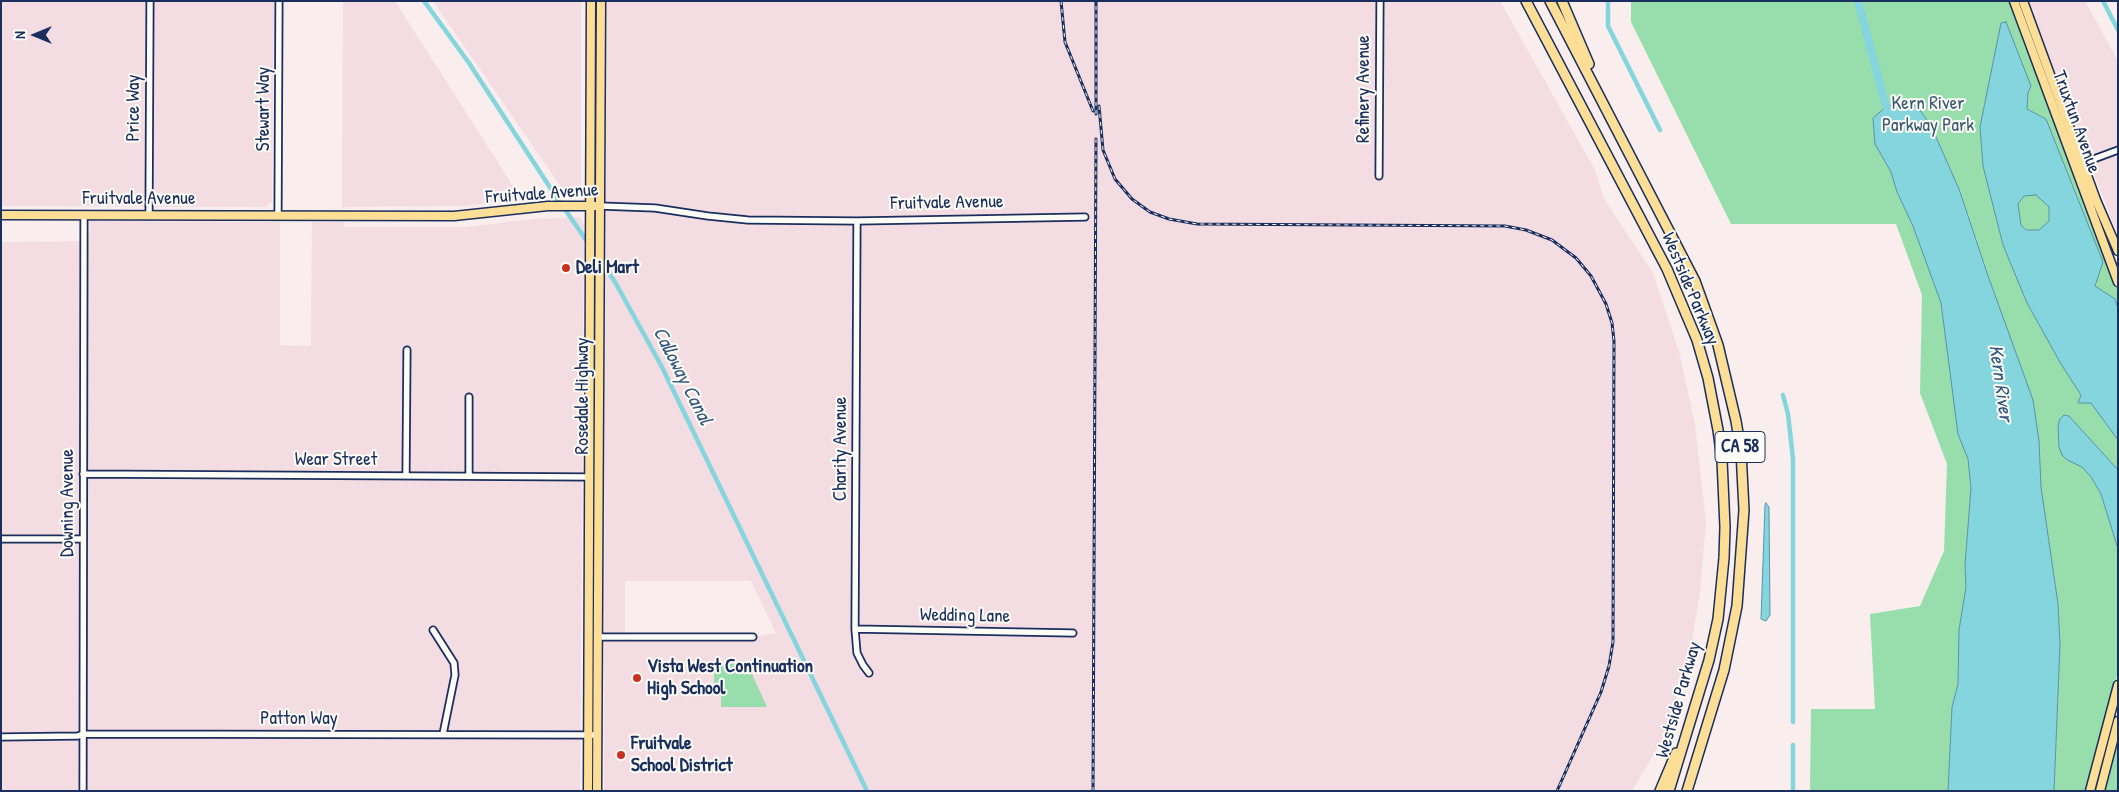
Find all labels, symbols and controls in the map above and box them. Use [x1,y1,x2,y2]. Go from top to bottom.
north arrow [10,10,60,60]
text: N [10,31,29,39]
street label: Refinery Avenue [1353,35,1375,143]
street label: Stewart Way [253,67,275,151]
street label: Truxtun Avenue [2047,68,2105,176]
street label: Price Way [123,74,145,142]
park label: Kern River Parkway Park [1882,93,1974,137]
street label: Fruitvale Avenue [485,179,599,209]
street label: Fruitvale Avenue [82,188,196,210]
street label: Fruitvale Avenue [890,191,1004,215]
street label: Westside Parkway [1656,229,1724,349]
place label: Deli Mart [576,257,639,279]
marker: Deli Mart [560,262,572,274]
water label: Calloway Canal [647,323,717,429]
street label: Rosedale Highway [572,338,594,454]
water label: Kern River [1983,343,2017,423]
street label: Charity Avenue [830,397,852,501]
road number: CA 58 [1715,432,1765,462]
street label: Downing Avenue [57,449,79,557]
street label: Wear Street [295,449,377,471]
street label: Wedding Lane [920,604,1010,628]
street label: Westside Parkway [1651,639,1707,761]
place label: Vista West Continuation High School [647,656,813,700]
marker: Vista West Continuation High School [631,672,643,684]
street label: Patton Way [260,708,338,730]
place label: Fruitvale School District [631,733,732,777]
marker: Fruitvale School District [615,749,627,761]

